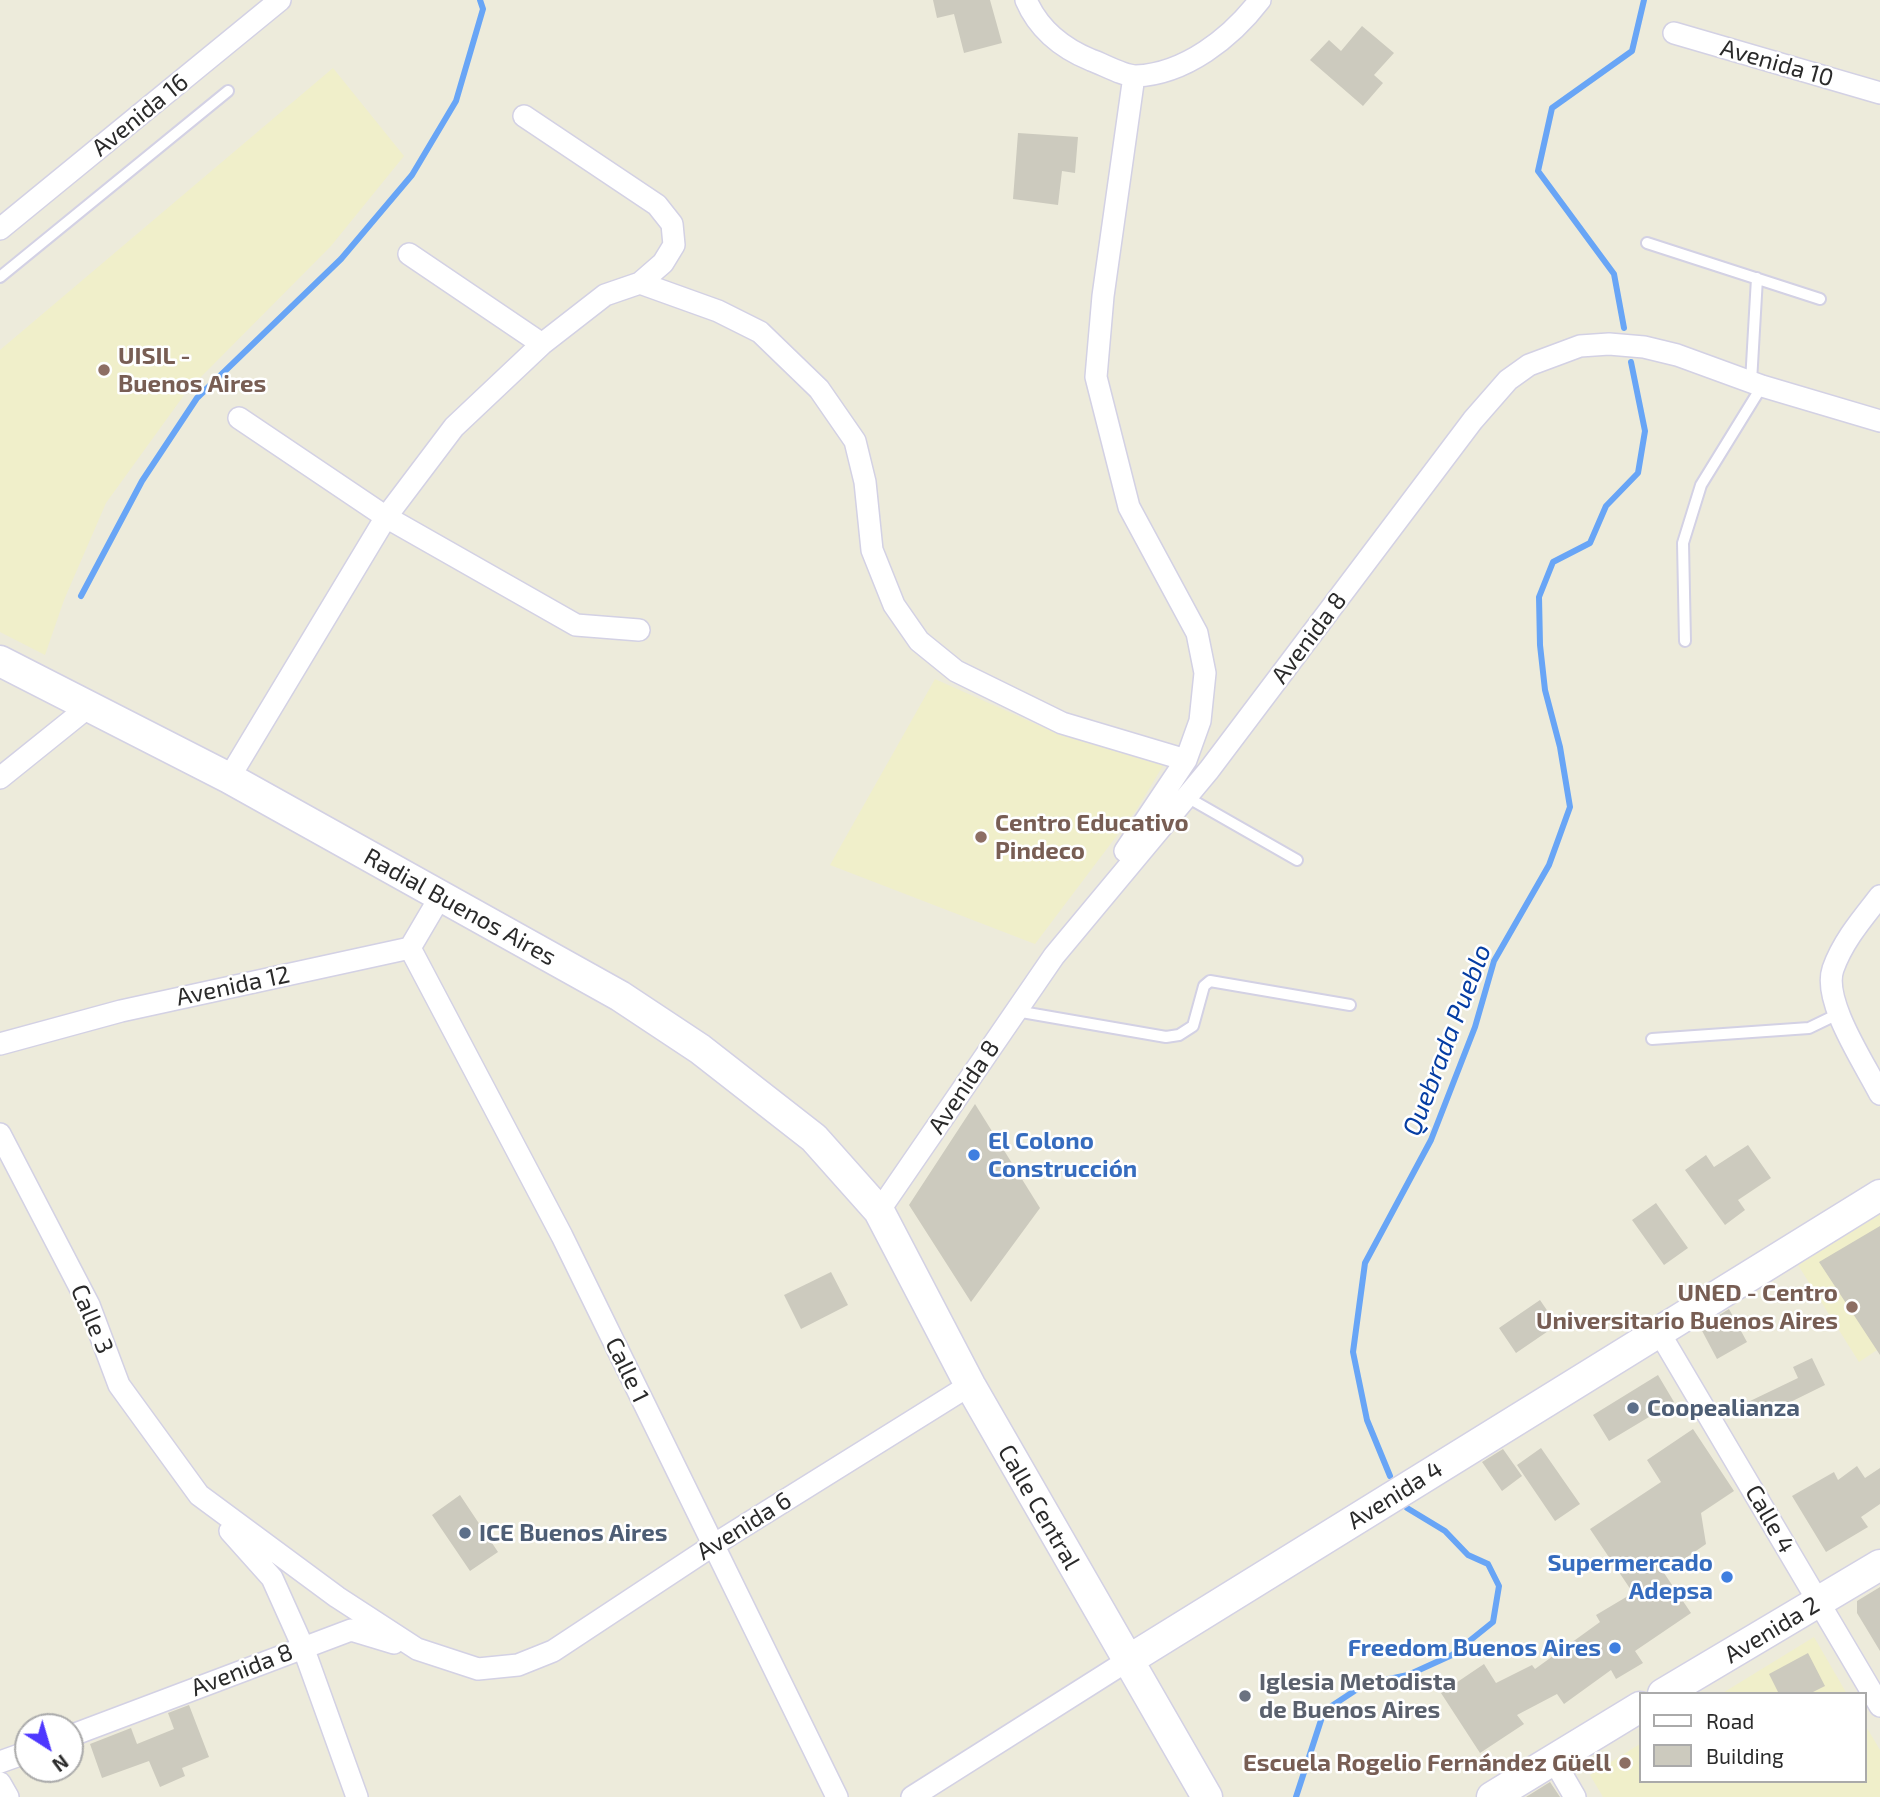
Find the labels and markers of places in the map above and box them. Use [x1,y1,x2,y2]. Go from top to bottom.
place label: UISIL - Buenos Aires [118,342,266,398]
marker: UISIL - Buenos Aires [96,362,112,378]
place label: Centro Educativo Pindeco [995,809,1189,865]
marker: Centro Educativo Pindeco [973,829,989,845]
place label: El Colono Construcción [988,1127,1137,1183]
marker: El Colono Construcción [966,1147,982,1163]
place label: UNED - Centro Universitario Buenos Aires [1536,1279,1838,1335]
marker: UNED - Centro Universitario Buenos Aires [1844,1299,1860,1315]
place label: Coopealianza [1647,1394,1800,1422]
marker: Coopealianza [1625,1400,1641,1416]
place label: ICE Buenos Aires [479,1519,667,1547]
marker: ICE Buenos Aires [457,1525,473,1541]
place label: Supermercado Adepsa [1547,1549,1713,1605]
marker: Supermercado Adepsa [1719,1569,1735,1585]
place label: Freedom Buenos Aires [1348,1634,1601,1662]
marker: Freedom Buenos Aires [1607,1640,1623,1656]
place label: Iglesia Metodista de Buenos Aires [1259,1668,1456,1724]
marker: Iglesia Metodista de Buenos Aires [1237,1688,1253,1704]
place label: Escuela Rogelio Fernández Güell [1243,1749,1611,1777]
marker: Escuela Rogelio Fernández Güell [1617,1755,1633,1771]

